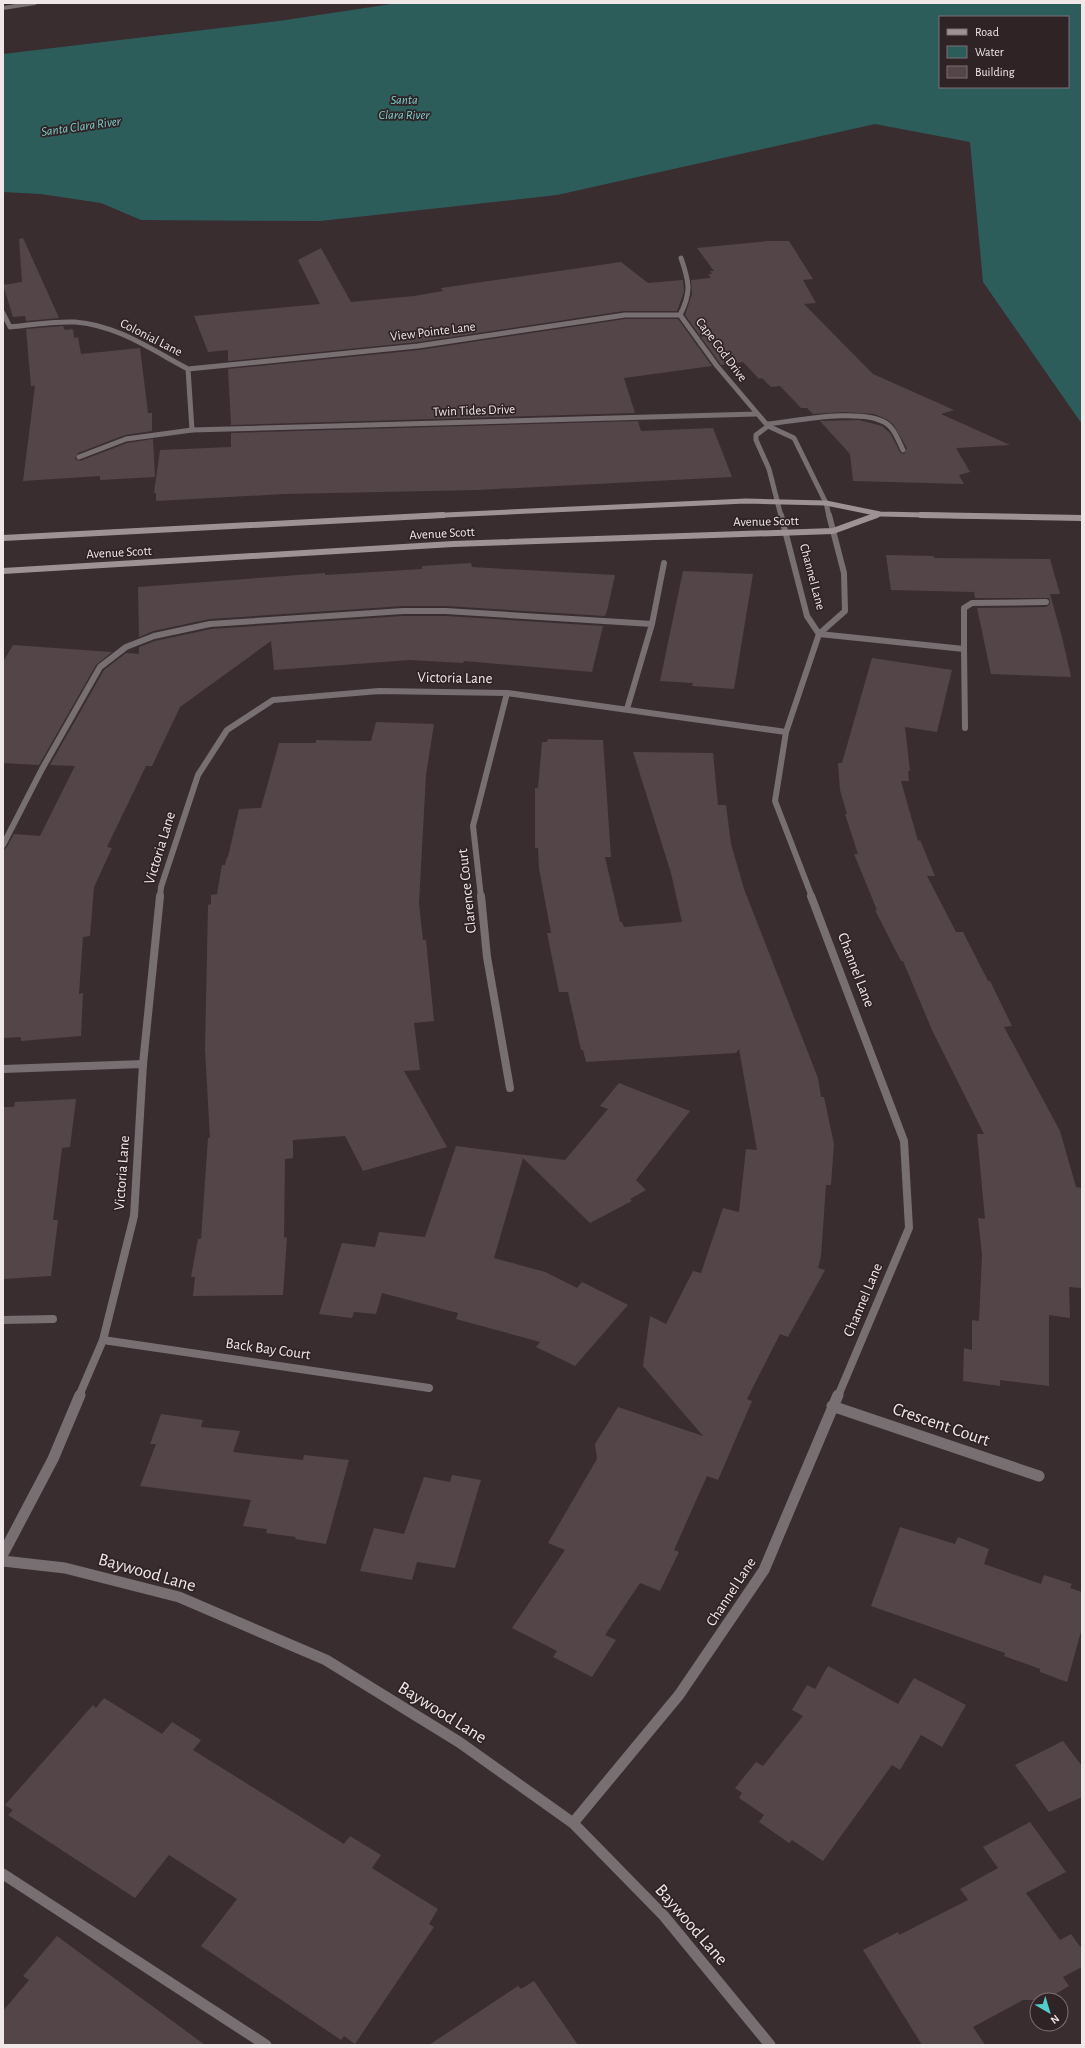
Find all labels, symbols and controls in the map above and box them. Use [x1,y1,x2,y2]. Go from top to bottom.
legend [939,16,1069,88]
text: Road [975,26,999,38]
text: Water [975,46,1004,58]
text: Building [975,66,1015,78]
water label: Santa Clara River [378,94,430,122]
water label: Santa Clara River [40,115,122,139]
street label: Cape Cod Drive [693,316,749,384]
street label: Colonial Lane [118,317,184,359]
street label: View Pointe Lane [390,320,476,344]
street label: Twin Tides Drive [433,403,515,419]
street label: Avenue Scott [733,515,799,529]
street label: Avenue Scott [409,526,475,542]
street label: Channel Lane [797,542,827,612]
street label: Avenue Scott [86,545,152,561]
street label: Victoria Lane [417,670,493,686]
street label: Victoria Lane [142,810,178,886]
street label: Clarence Court [455,848,479,934]
street label: Channel Lane [835,931,877,1009]
street label: Victoria Lane [112,1135,132,1211]
street label: Channel Lane [841,1261,885,1339]
street label: Back Bay Court [225,1336,312,1362]
street label: Crescent Court [890,1400,992,1450]
street label: Baywood Lane [96,1550,198,1596]
street label: Channel Lane [703,1555,759,1629]
street label: Baywood Lane [395,1679,489,1747]
street label: Baywood Lane [651,1881,731,1969]
north arrow [1029,1992,1069,2032]
text: N [1048,2013,1061,2026]

